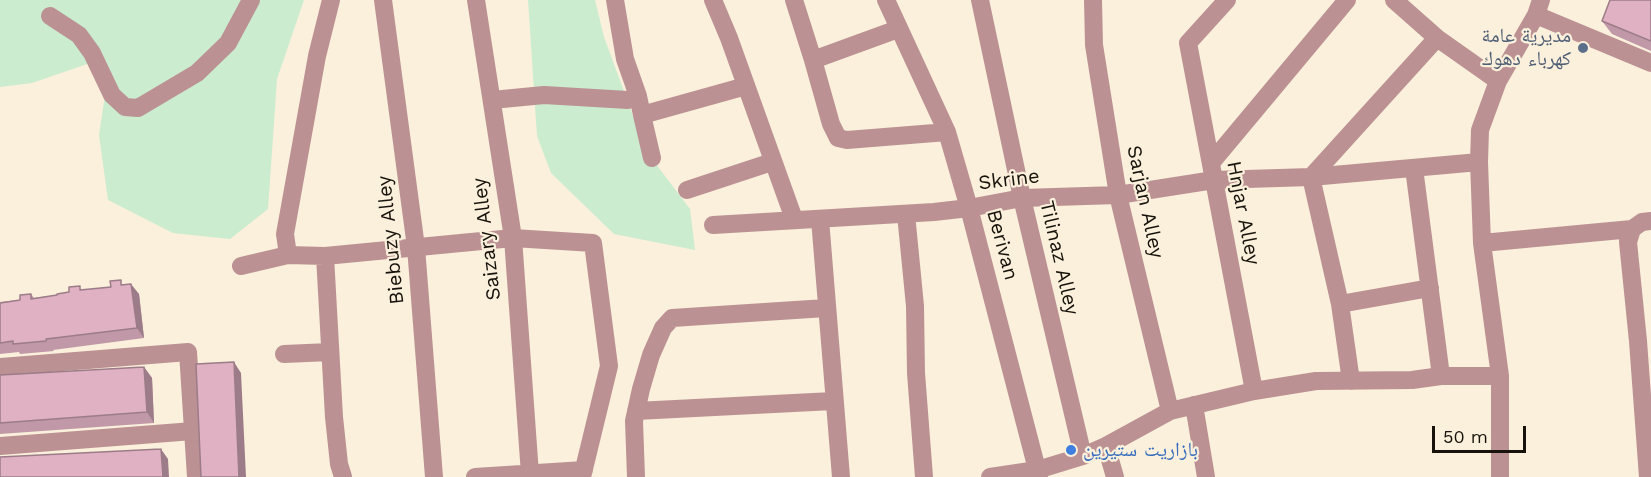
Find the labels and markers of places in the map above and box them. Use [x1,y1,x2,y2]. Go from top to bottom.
place label: مديرية عامة كهرباء دهوك [1481,24,1571,71]
marker: مديرية عامة كهرباء دهوك [1576,41,1590,55]
place label: بازاريت ستيرين [1083,438,1198,462]
marker: بازاريت ستيرين [1064,443,1078,457]

